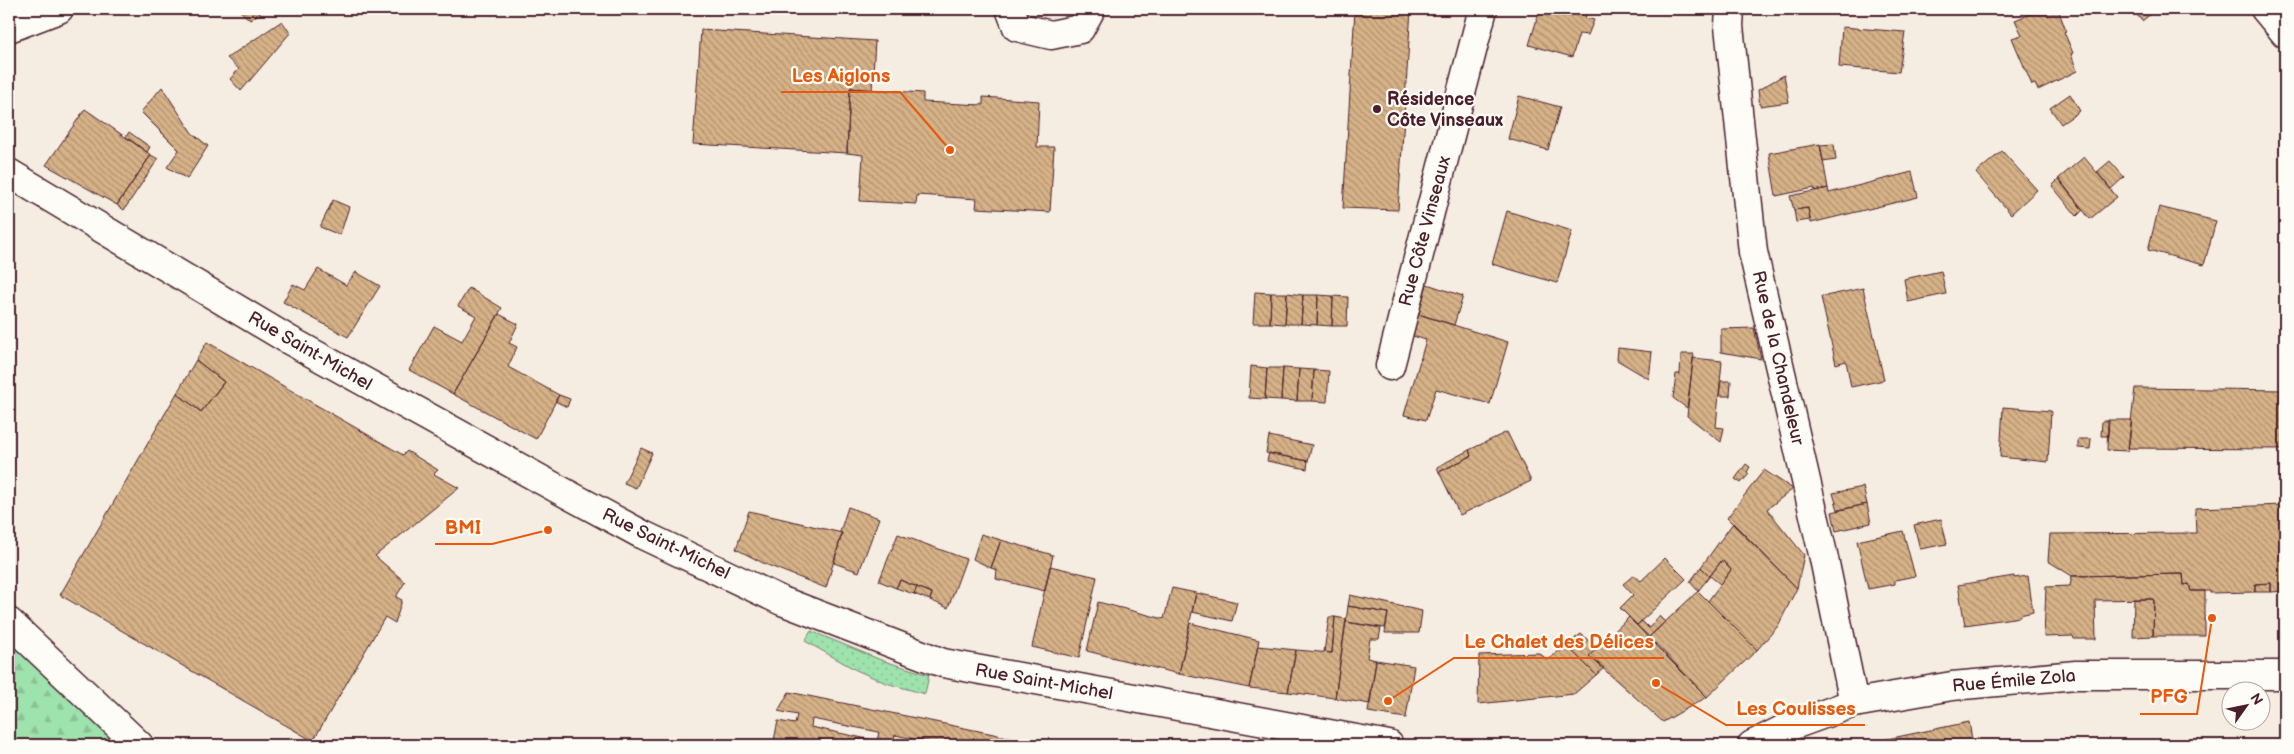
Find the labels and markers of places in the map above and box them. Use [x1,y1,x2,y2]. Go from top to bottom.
callout: Les Aiglons [781,58,900,92]
place label: Résidence Côte Vinseaux [1387,89,1503,131]
marker: Résidence Côte Vinseaux [1371,103,1383,115]
callout: BMI [435,510,492,544]
callout: Le Chalet des Délices [1454,624,1664,658]
callout: PFG [2140,680,2197,714]
callout: Les Coulisses [1726,691,1865,725]

